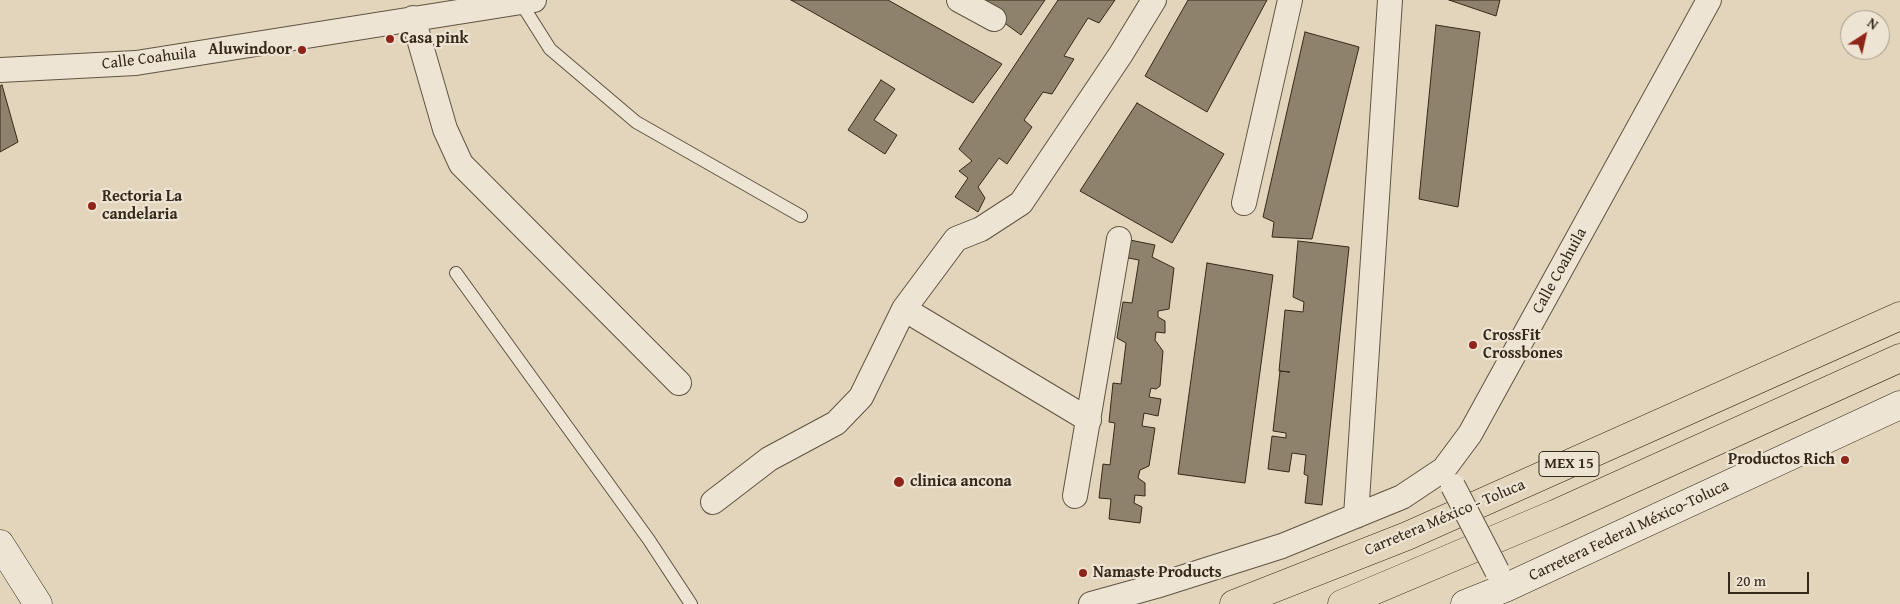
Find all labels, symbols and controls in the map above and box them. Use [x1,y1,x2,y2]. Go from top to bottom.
north arrow [1840,10,1890,60]
text: N [1863,13,1883,34]
place label: Casa pink [400,29,468,49]
marker: Casa pink [384,33,396,45]
place label: Aluwindoor [208,40,292,60]
street label: Calle Coahuila [101,44,197,74]
marker: Aluwindoor [296,44,308,56]
place label: Rectoria La candelaria [102,187,182,225]
marker: Rectoria La candelaria [86,200,98,212]
street label: Calle Coahuila [1529,225,1591,317]
place label: CrossFit Crossbones [1483,326,1563,364]
marker: CrossFit Crossbones [1467,339,1479,351]
place label: Productos Rich [1728,450,1835,470]
road number: MEX 15 [1539,452,1599,476]
marker: Productos Rich [1839,454,1851,466]
place label: clinica ancona [910,472,1012,492]
marker: clinica ancona [892,475,906,489]
street label: Carretera México - Toluca [1362,475,1528,561]
street label: Carretera Federal México-Toluca [1526,476,1732,586]
scale bar [1730,562,1811,594]
place label: Namaste Products [1093,563,1222,583]
marker: Namaste Products [1077,567,1089,579]
text: 20 m [1736,570,1766,591]

